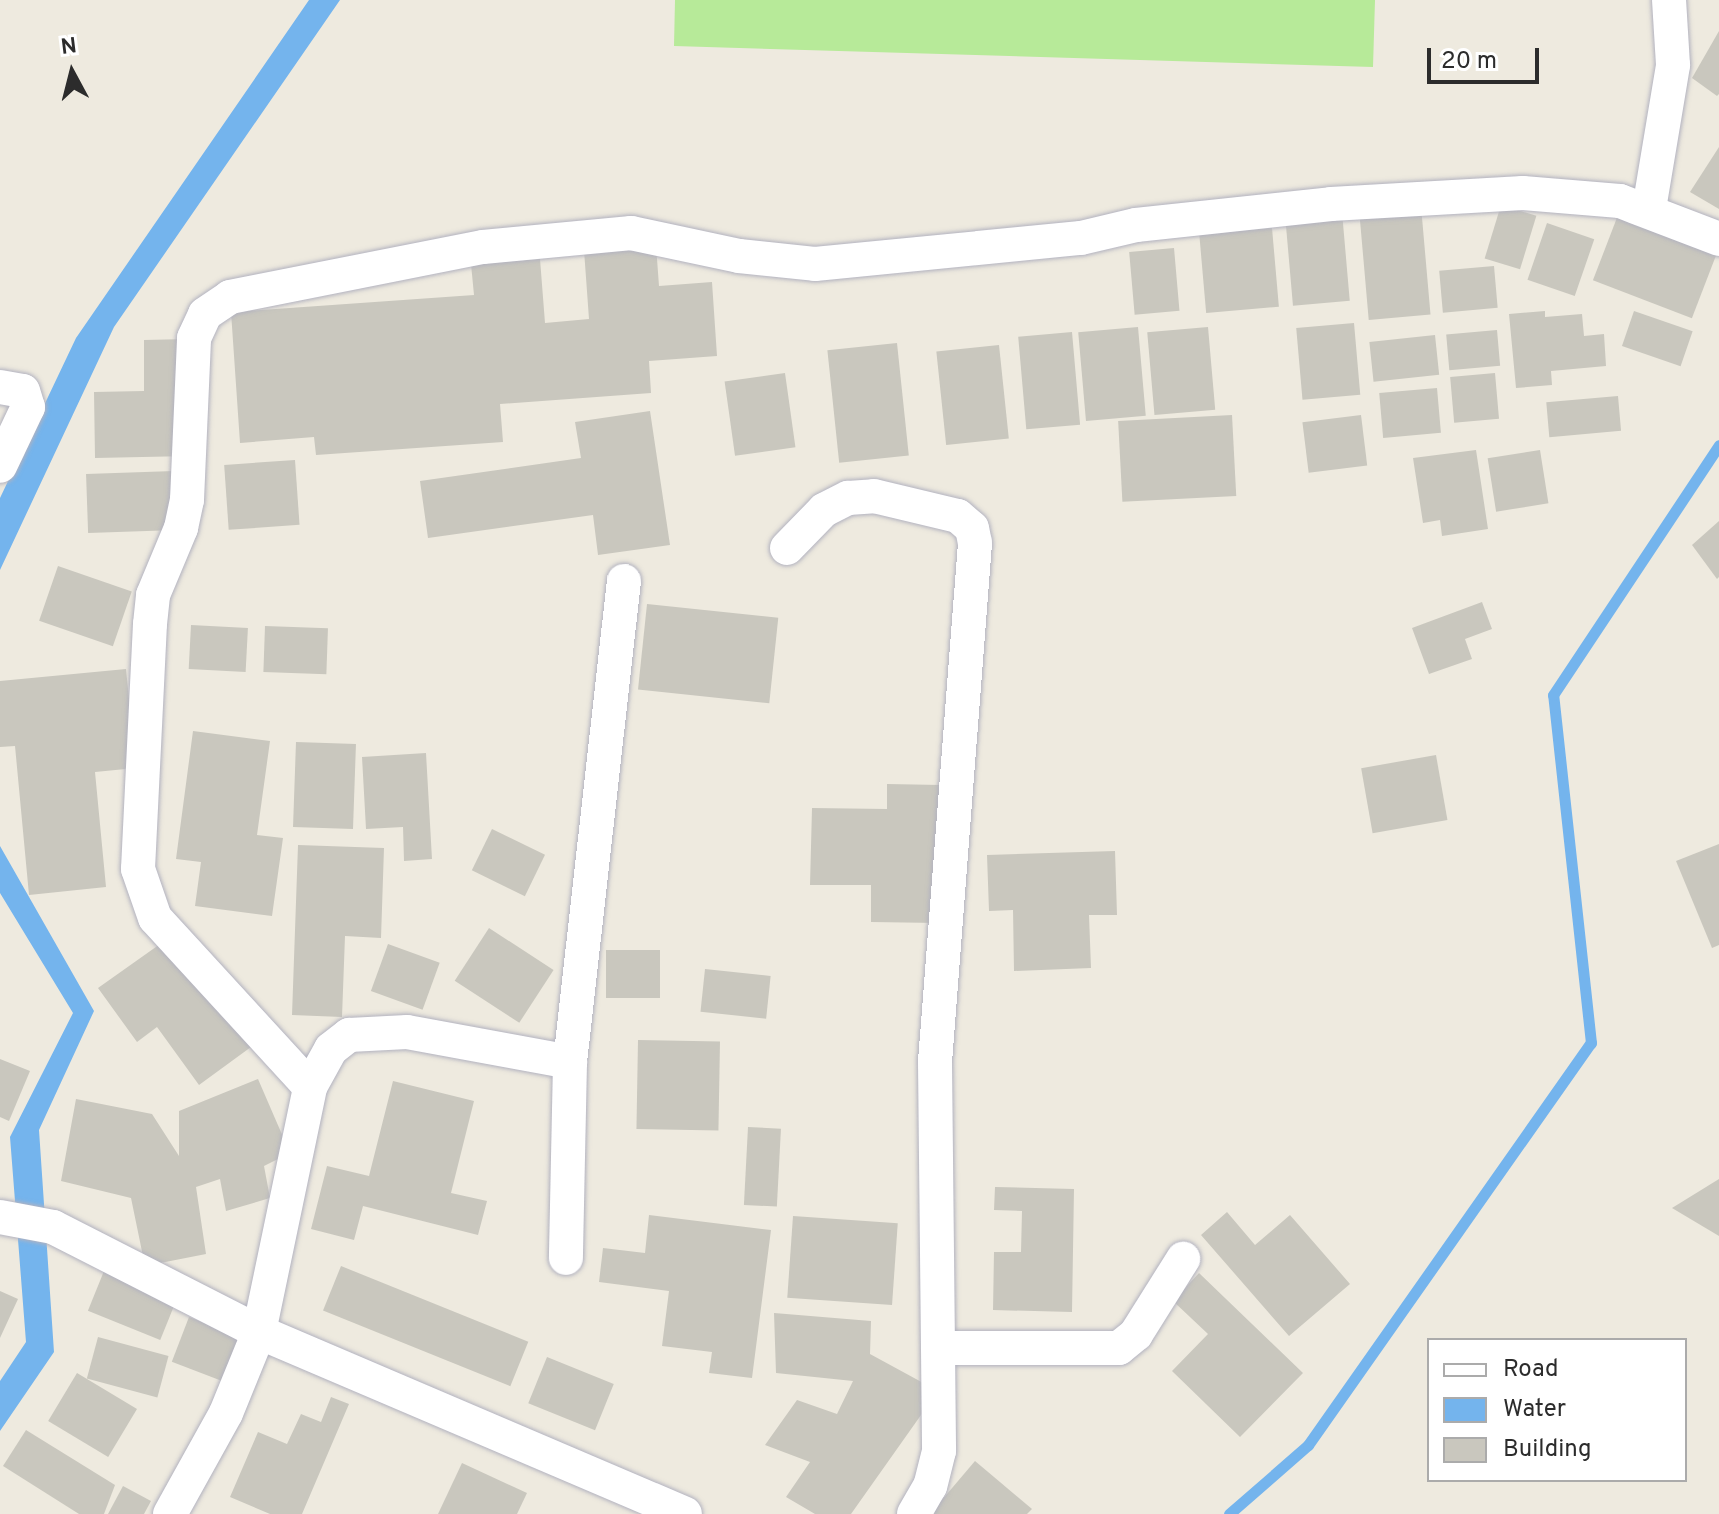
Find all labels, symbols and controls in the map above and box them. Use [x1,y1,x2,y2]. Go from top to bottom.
north arrow [32,32,112,112]
scale bar [1431,32,1543,82]
text: N [60,33,78,62]
text: 20 m [1441,47,1497,77]
legend [1427,1338,1687,1482]
text: Road [1503,1355,1559,1385]
text: Water [1503,1395,1566,1425]
text: Building [1503,1435,1592,1465]

